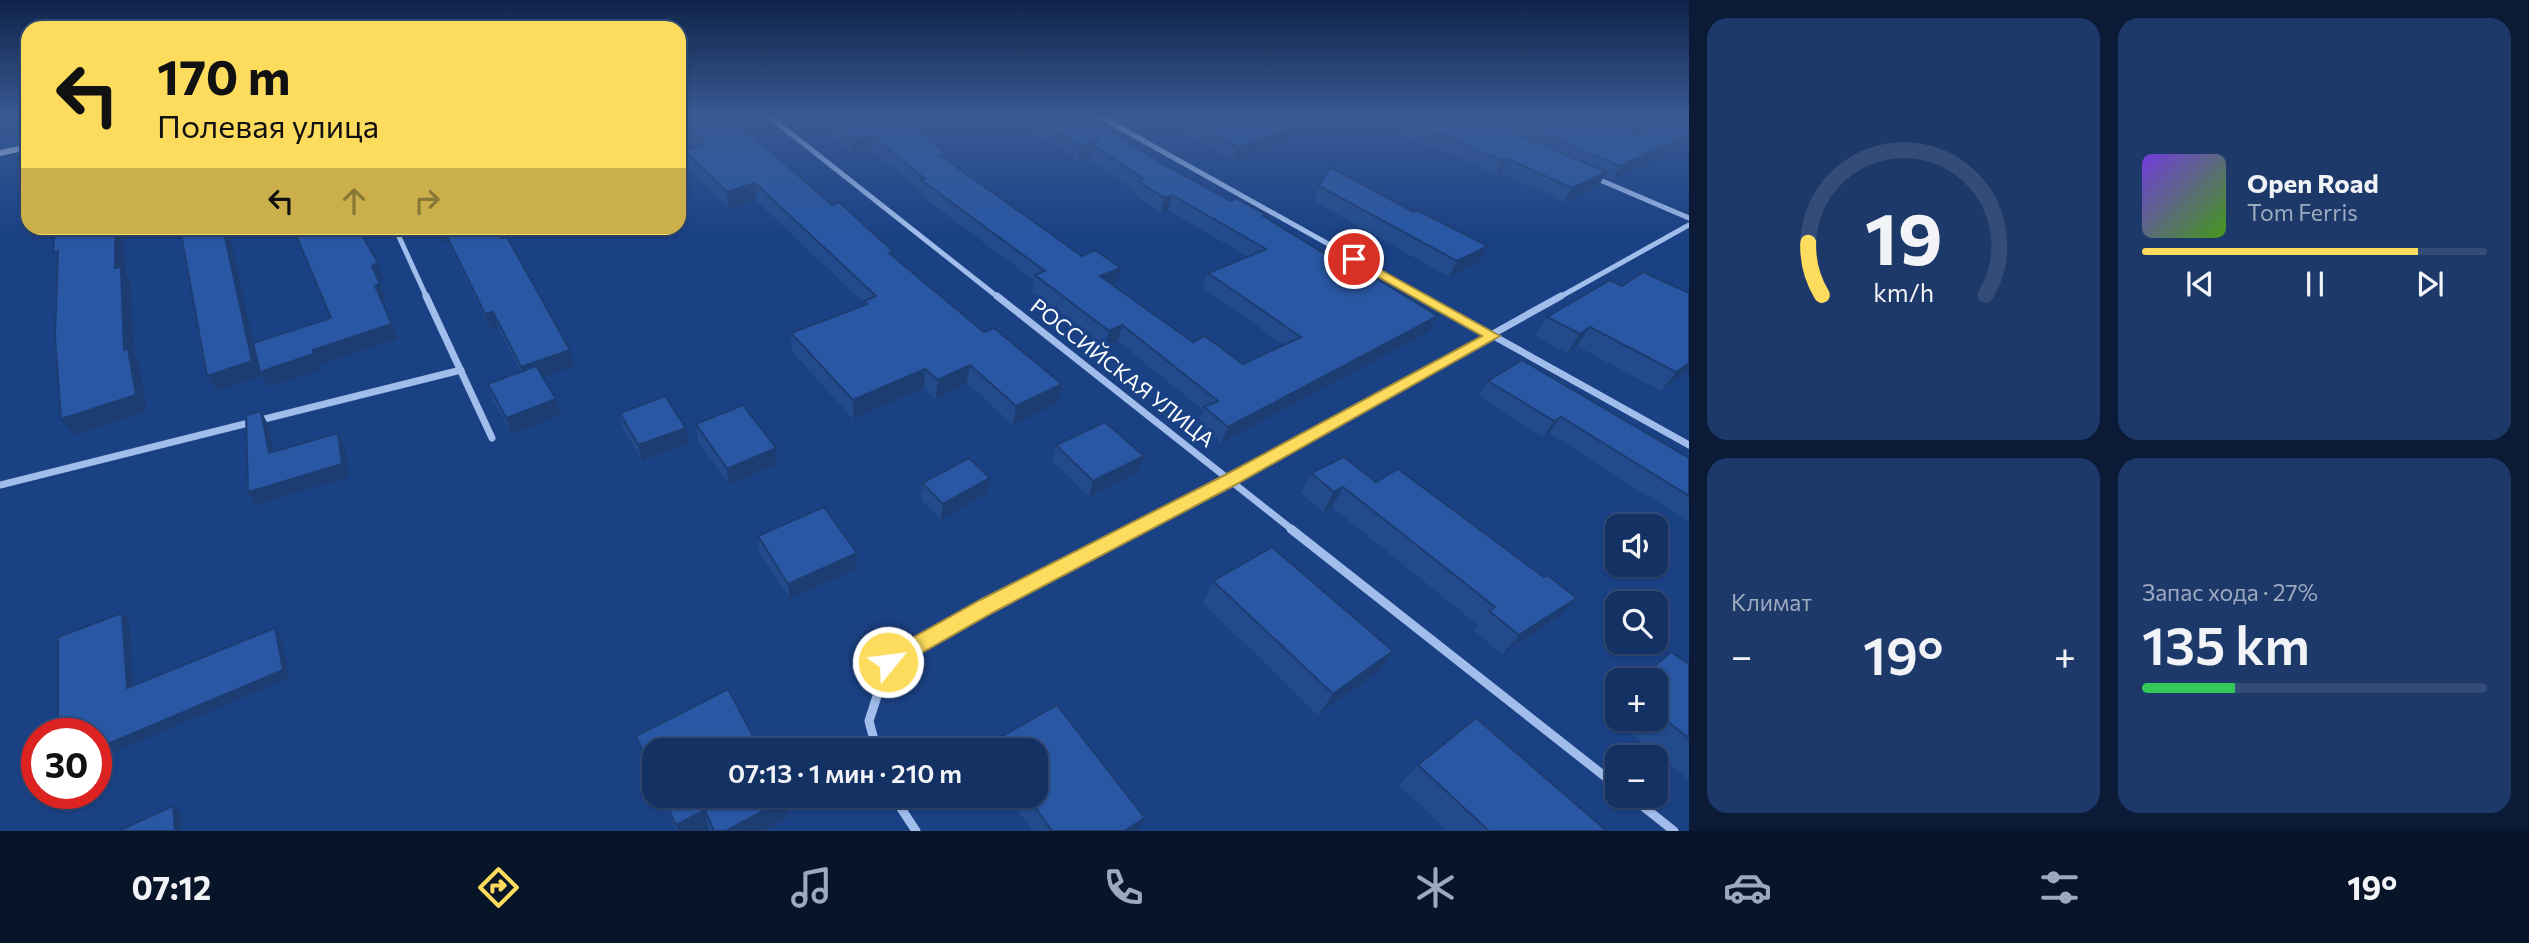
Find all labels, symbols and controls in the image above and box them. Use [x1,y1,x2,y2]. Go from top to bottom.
text: 170 m [157,45,290,105]
icon: left [42,49,133,140]
text: Полевая улица [157,105,379,145]
text: Open Road [2247,167,2379,198]
icon: left [262,182,300,220]
icon: ahead [335,182,373,220]
icon: right [408,182,446,220]
text: 19 [1865,191,1942,280]
text: Tom Ferris [2247,198,2358,226]
pin [1324,229,1384,289]
icon: arrive [1335,240,1373,278]
icon: previous [2181,265,2219,303]
icon: pause [2296,265,2334,303]
icon: next [2411,265,2449,303]
text: km/h [1873,277,1934,307]
street label: РОССИЙСКАЯ УЛИЦА [1026,293,1220,451]
map controls [1605,514,1668,808]
button: sound [1605,514,1668,577]
text: Запас хода · 27% [2142,578,2318,606]
text: Климат [1731,588,1812,616]
button: search [1605,591,1668,654]
text: 135 km [2142,612,2310,676]
text: 19° [1863,622,1943,686]
position arrow [851,625,925,699]
text: − [1731,631,1753,678]
text: + [2054,631,2076,678]
button: + [1605,668,1668,731]
speed limit sign: 30 [21,718,112,809]
button: − [1605,745,1668,808]
text: 07:13 · 1 мин · 210 m [728,757,962,788]
icon: directions [474,863,523,912]
icon: music [787,863,836,912]
icon: phone [1099,863,1148,912]
icon: climate [1411,863,1460,912]
icon: car [1723,863,1772,912]
icon: filters [2035,863,2084,912]
text: 07:12 [132,867,211,907]
text: 19° [2347,867,2397,907]

